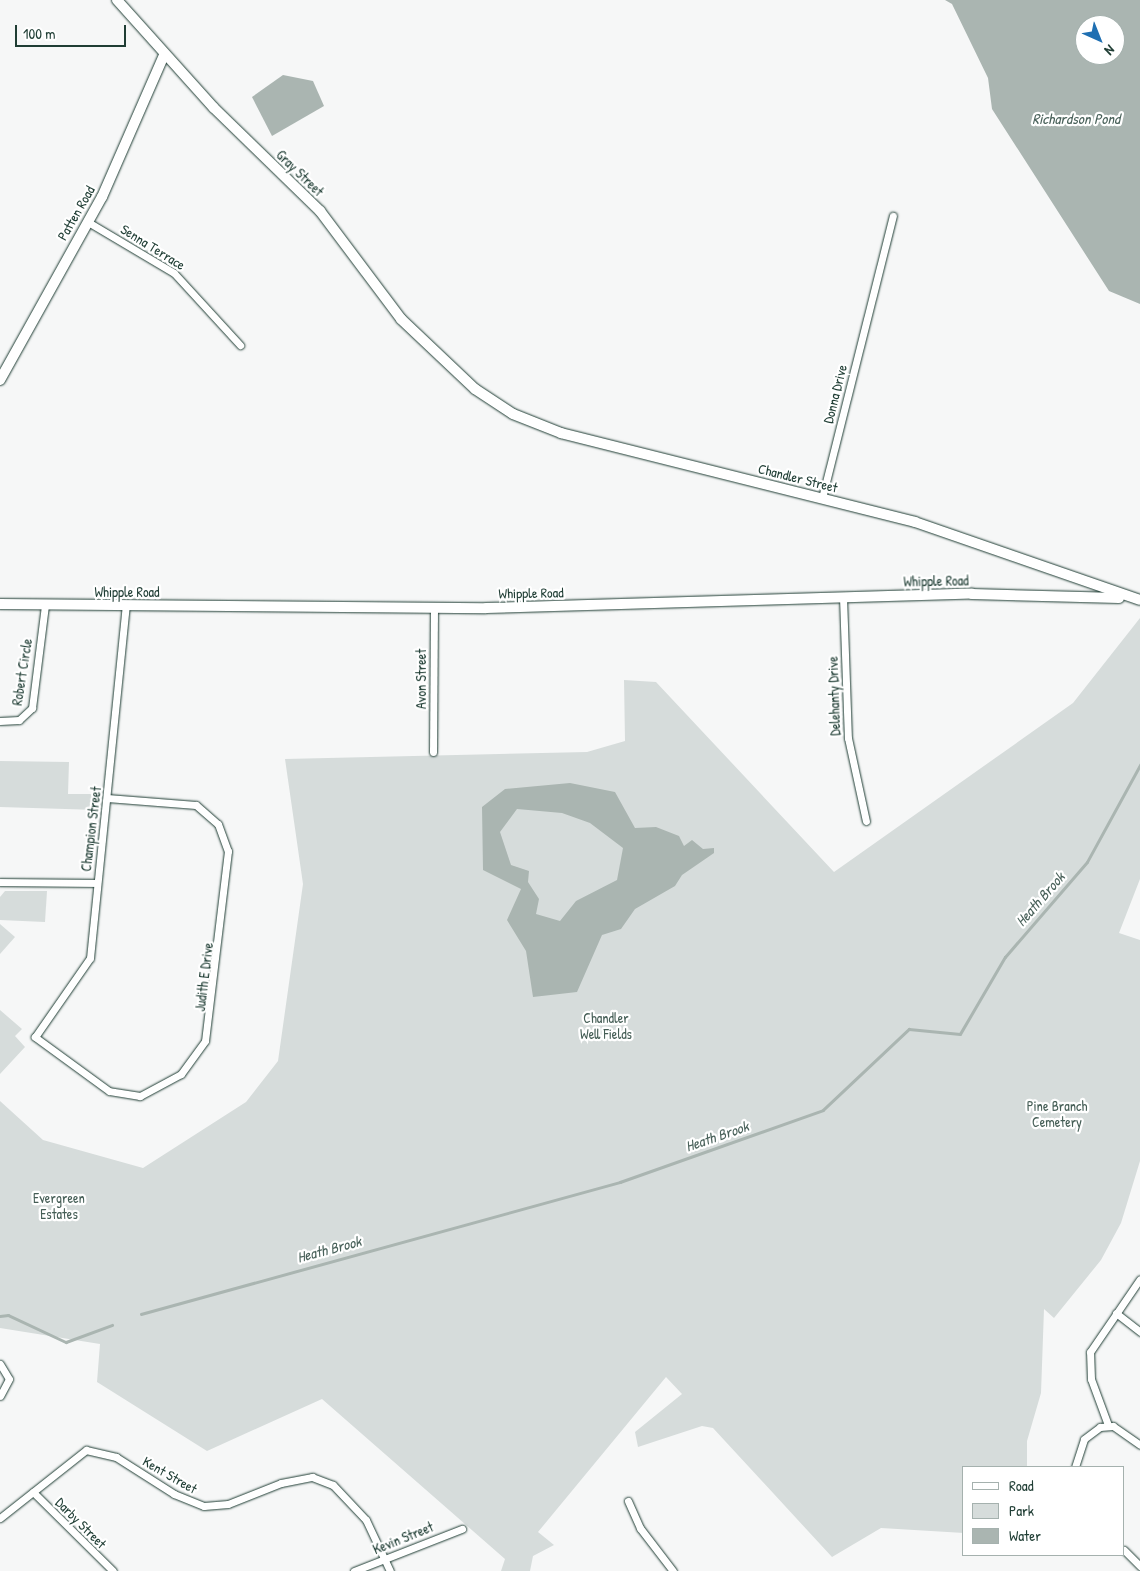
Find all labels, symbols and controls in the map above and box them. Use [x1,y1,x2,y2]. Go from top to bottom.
scale bar [18,15,129,47]
north arrow [1075,15,1125,65]
text: 100 m [23,23,56,44]
text: N [1101,41,1119,60]
water label: Richardson Pond [1032,110,1120,128]
street label: Gray Street [273,146,327,200]
street label: Patten Road [54,183,98,243]
street label: Senna Terrace [118,221,188,273]
street label: Donna Drive [820,363,850,425]
street label: Chandler Street [757,460,839,496]
street label: Whipple Road [903,572,969,590]
street label: Whipple Road [94,584,160,600]
street label: Whipple Road [498,584,564,602]
street label: Robert Circle [8,637,36,707]
street label: Avon Street [413,649,429,709]
street label: Delehanty Drive [824,656,844,736]
street label: Champion Street [77,786,105,872]
water label: Heath Brook [1012,868,1068,930]
street label: Judith E Drive [191,942,217,1012]
park label: Chandler Well Fields [580,1010,632,1042]
park label: Pine Branch Cemetery [1027,1098,1087,1130]
water label: Heath Brook [683,1117,751,1155]
park label: Evergreen Estates [33,1190,85,1222]
water label: Heath Brook [295,1232,363,1266]
street label: Kent Street [140,1453,200,1497]
legend [962,1466,1125,1556]
text: Road [1009,1475,1034,1496]
street label: Darby Street [52,1494,110,1552]
text: Park [1009,1500,1034,1521]
street label: Kevin Street [370,1518,436,1558]
text: Water [1009,1525,1041,1546]

